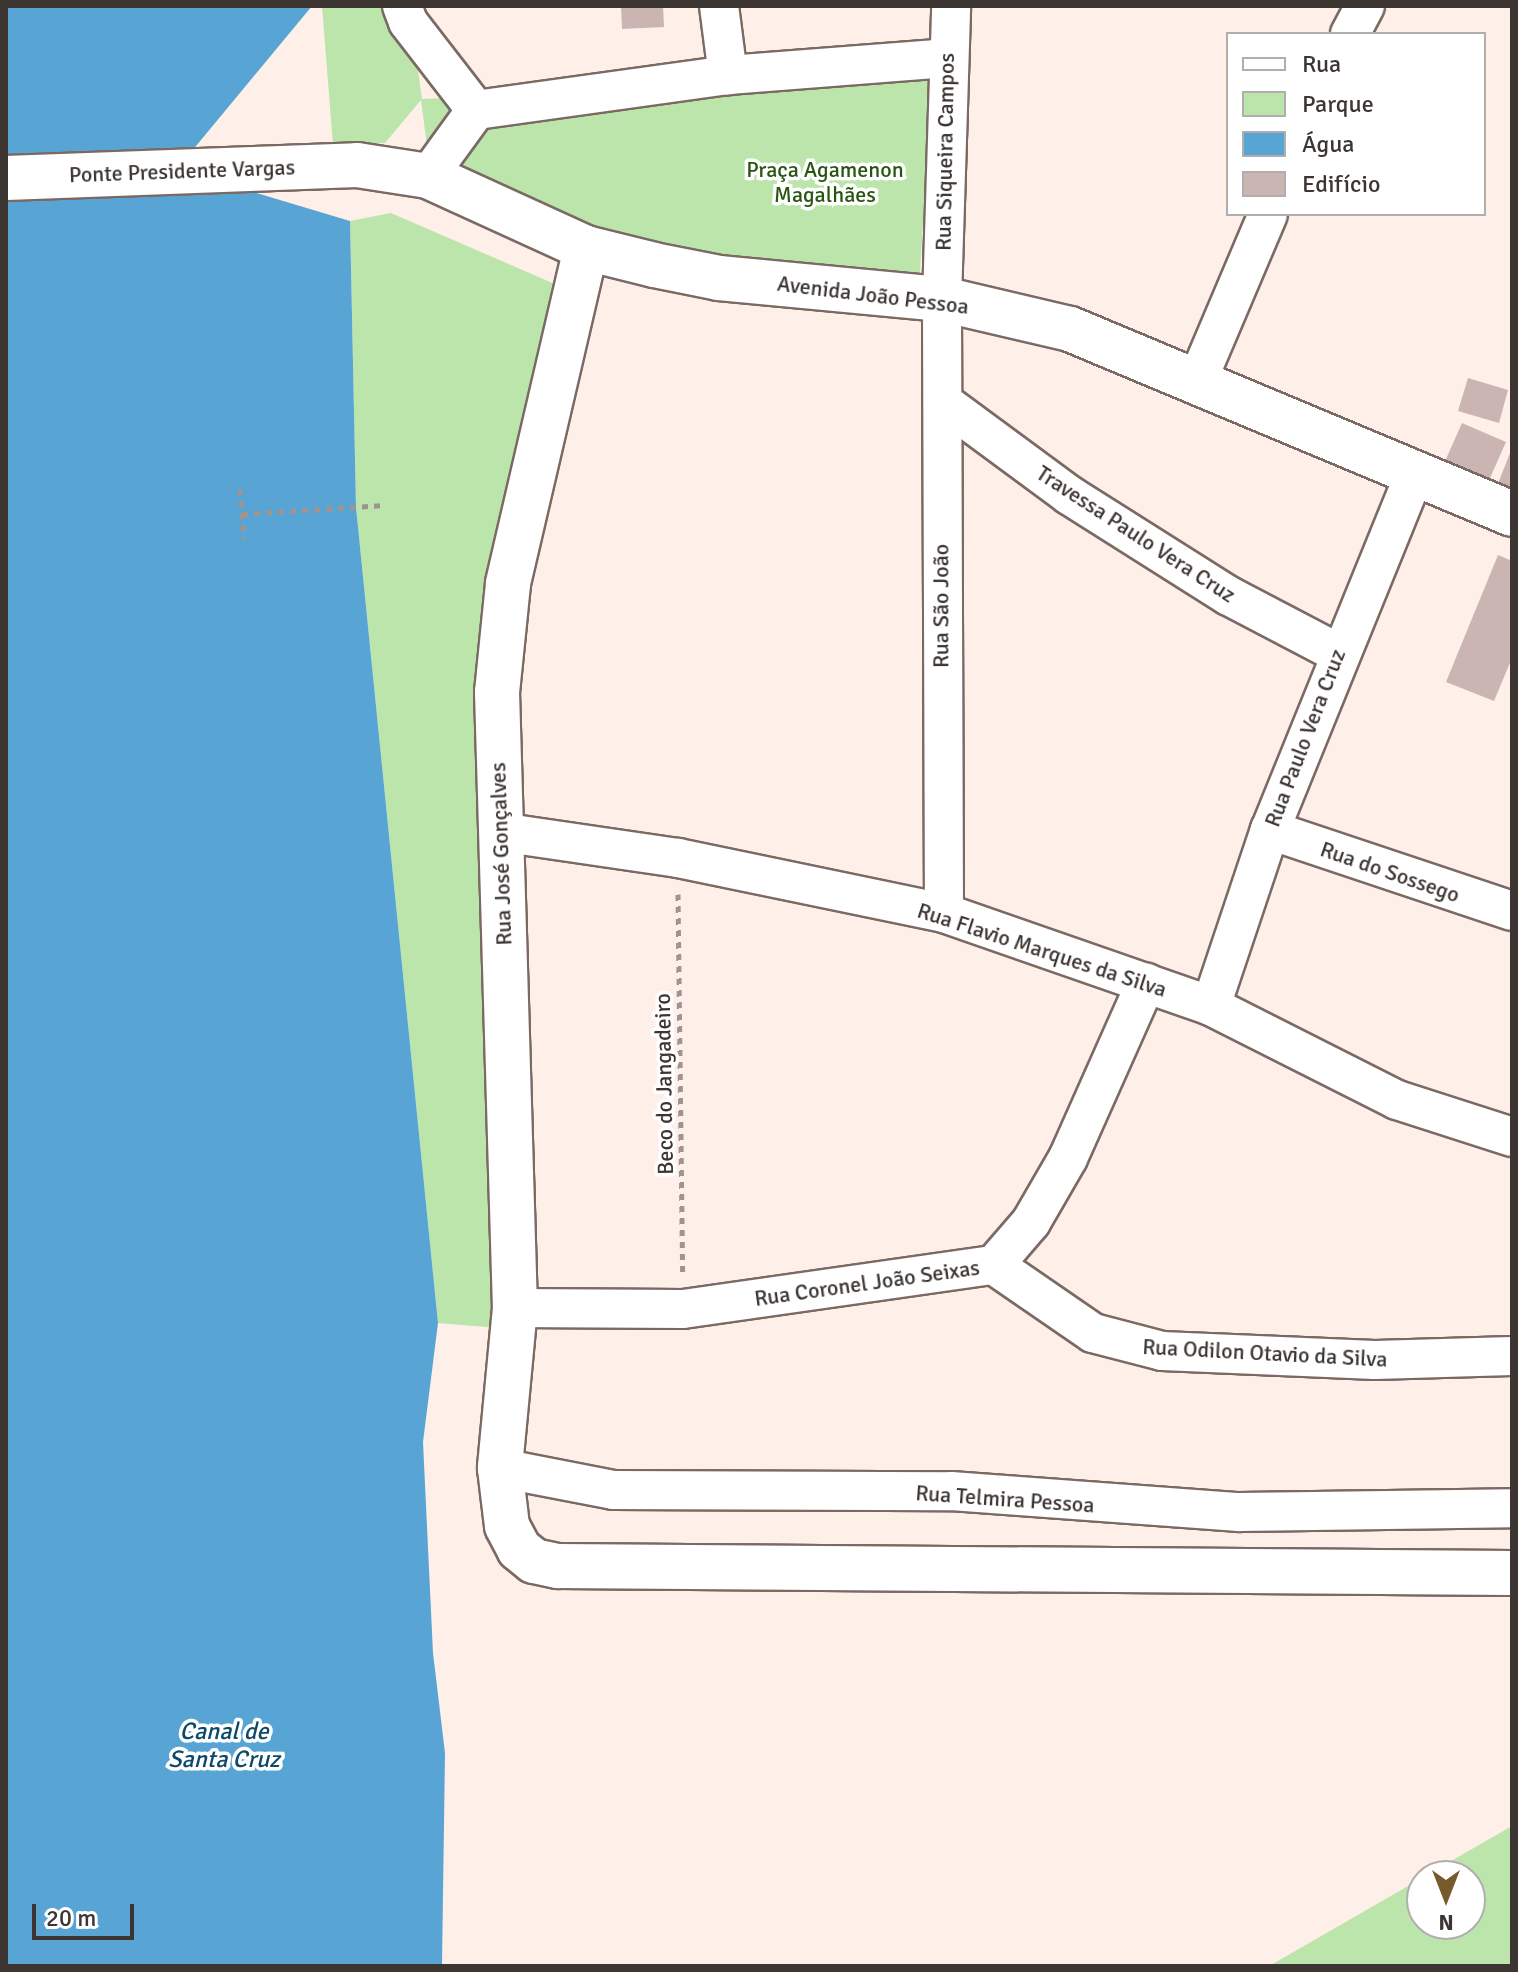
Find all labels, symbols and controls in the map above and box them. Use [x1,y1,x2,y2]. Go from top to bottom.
legend [1226,32,1486,216]
text: Rua [1302,49,1341,79]
street label: Rua Siqueira Campos [930,53,960,251]
text: Parque [1302,89,1374,119]
text: Água [1302,129,1354,159]
street label: Ponte Presidente Vargas [68,154,296,188]
park label: Praça Agamenon Magalhães [746,156,904,208]
text: Edifício [1302,169,1380,199]
street label: Avenida João Pessoa [776,270,970,320]
street label: Travessa Paulo Vera Cruz [1032,460,1240,608]
street label: Rua São João [928,544,954,668]
street label: Rua Paulo Vera Cruz [1259,645,1351,831]
street label: Rua José Gonçalves [485,762,517,946]
street label: Rua do Sossego [1317,836,1463,908]
street label: Rua Flavio Marques da Silva [914,897,1170,1003]
street label: Beco do Jangadeiro [649,993,679,1175]
street label: Rua Coronel João Seixas [753,1254,981,1312]
street label: Rua Odilon Otavio da Silva [1142,1333,1388,1373]
street label: Rua Telmira Pessoa [915,1480,1095,1518]
water label: Canal de Santa Cruz [168,1718,280,1774]
north arrow [1406,1860,1486,1940]
scale bar [36,1888,138,1938]
text: 20 m [46,1903,96,1933]
text: N [1438,1909,1454,1936]

